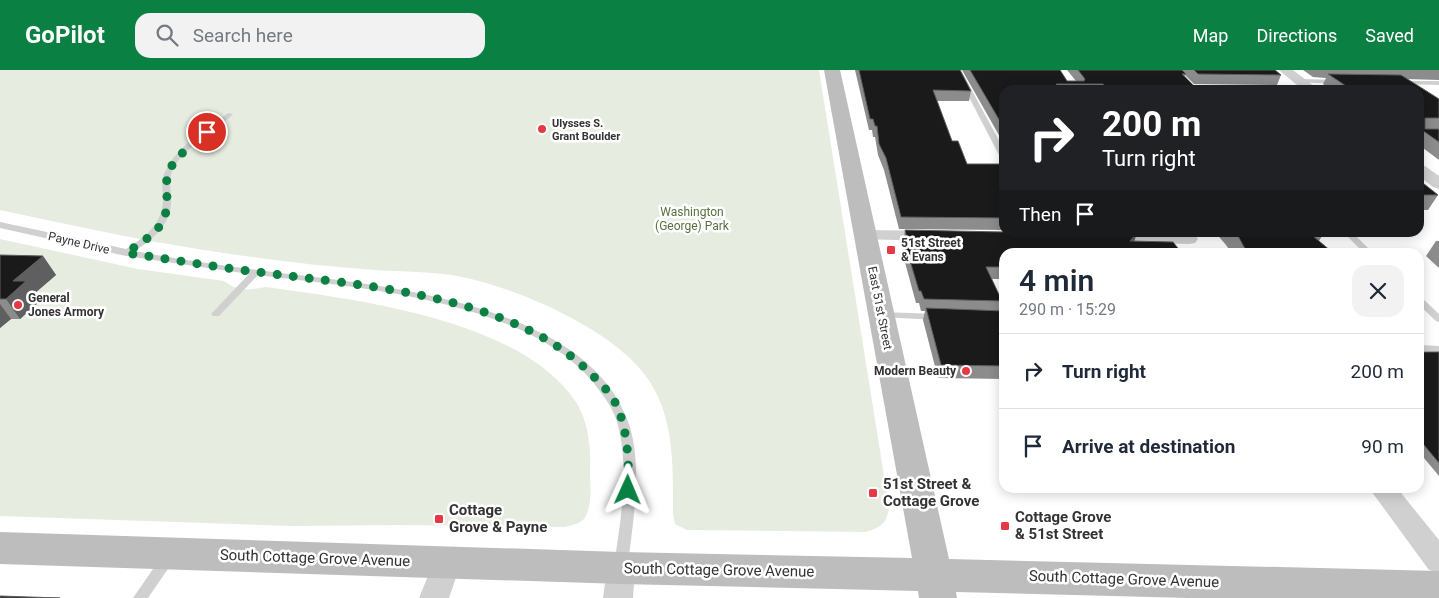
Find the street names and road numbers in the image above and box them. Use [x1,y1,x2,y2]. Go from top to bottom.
street label: Payne Drive [47,229,111,257]
street label: East 51st Street [865,265,895,351]
street label: South Cottage Grove Avenue [219,546,411,570]
street label: South Cottage Grove Avenue [624,559,814,581]
street label: South Cottage Grove Avenue [1028,567,1220,591]

